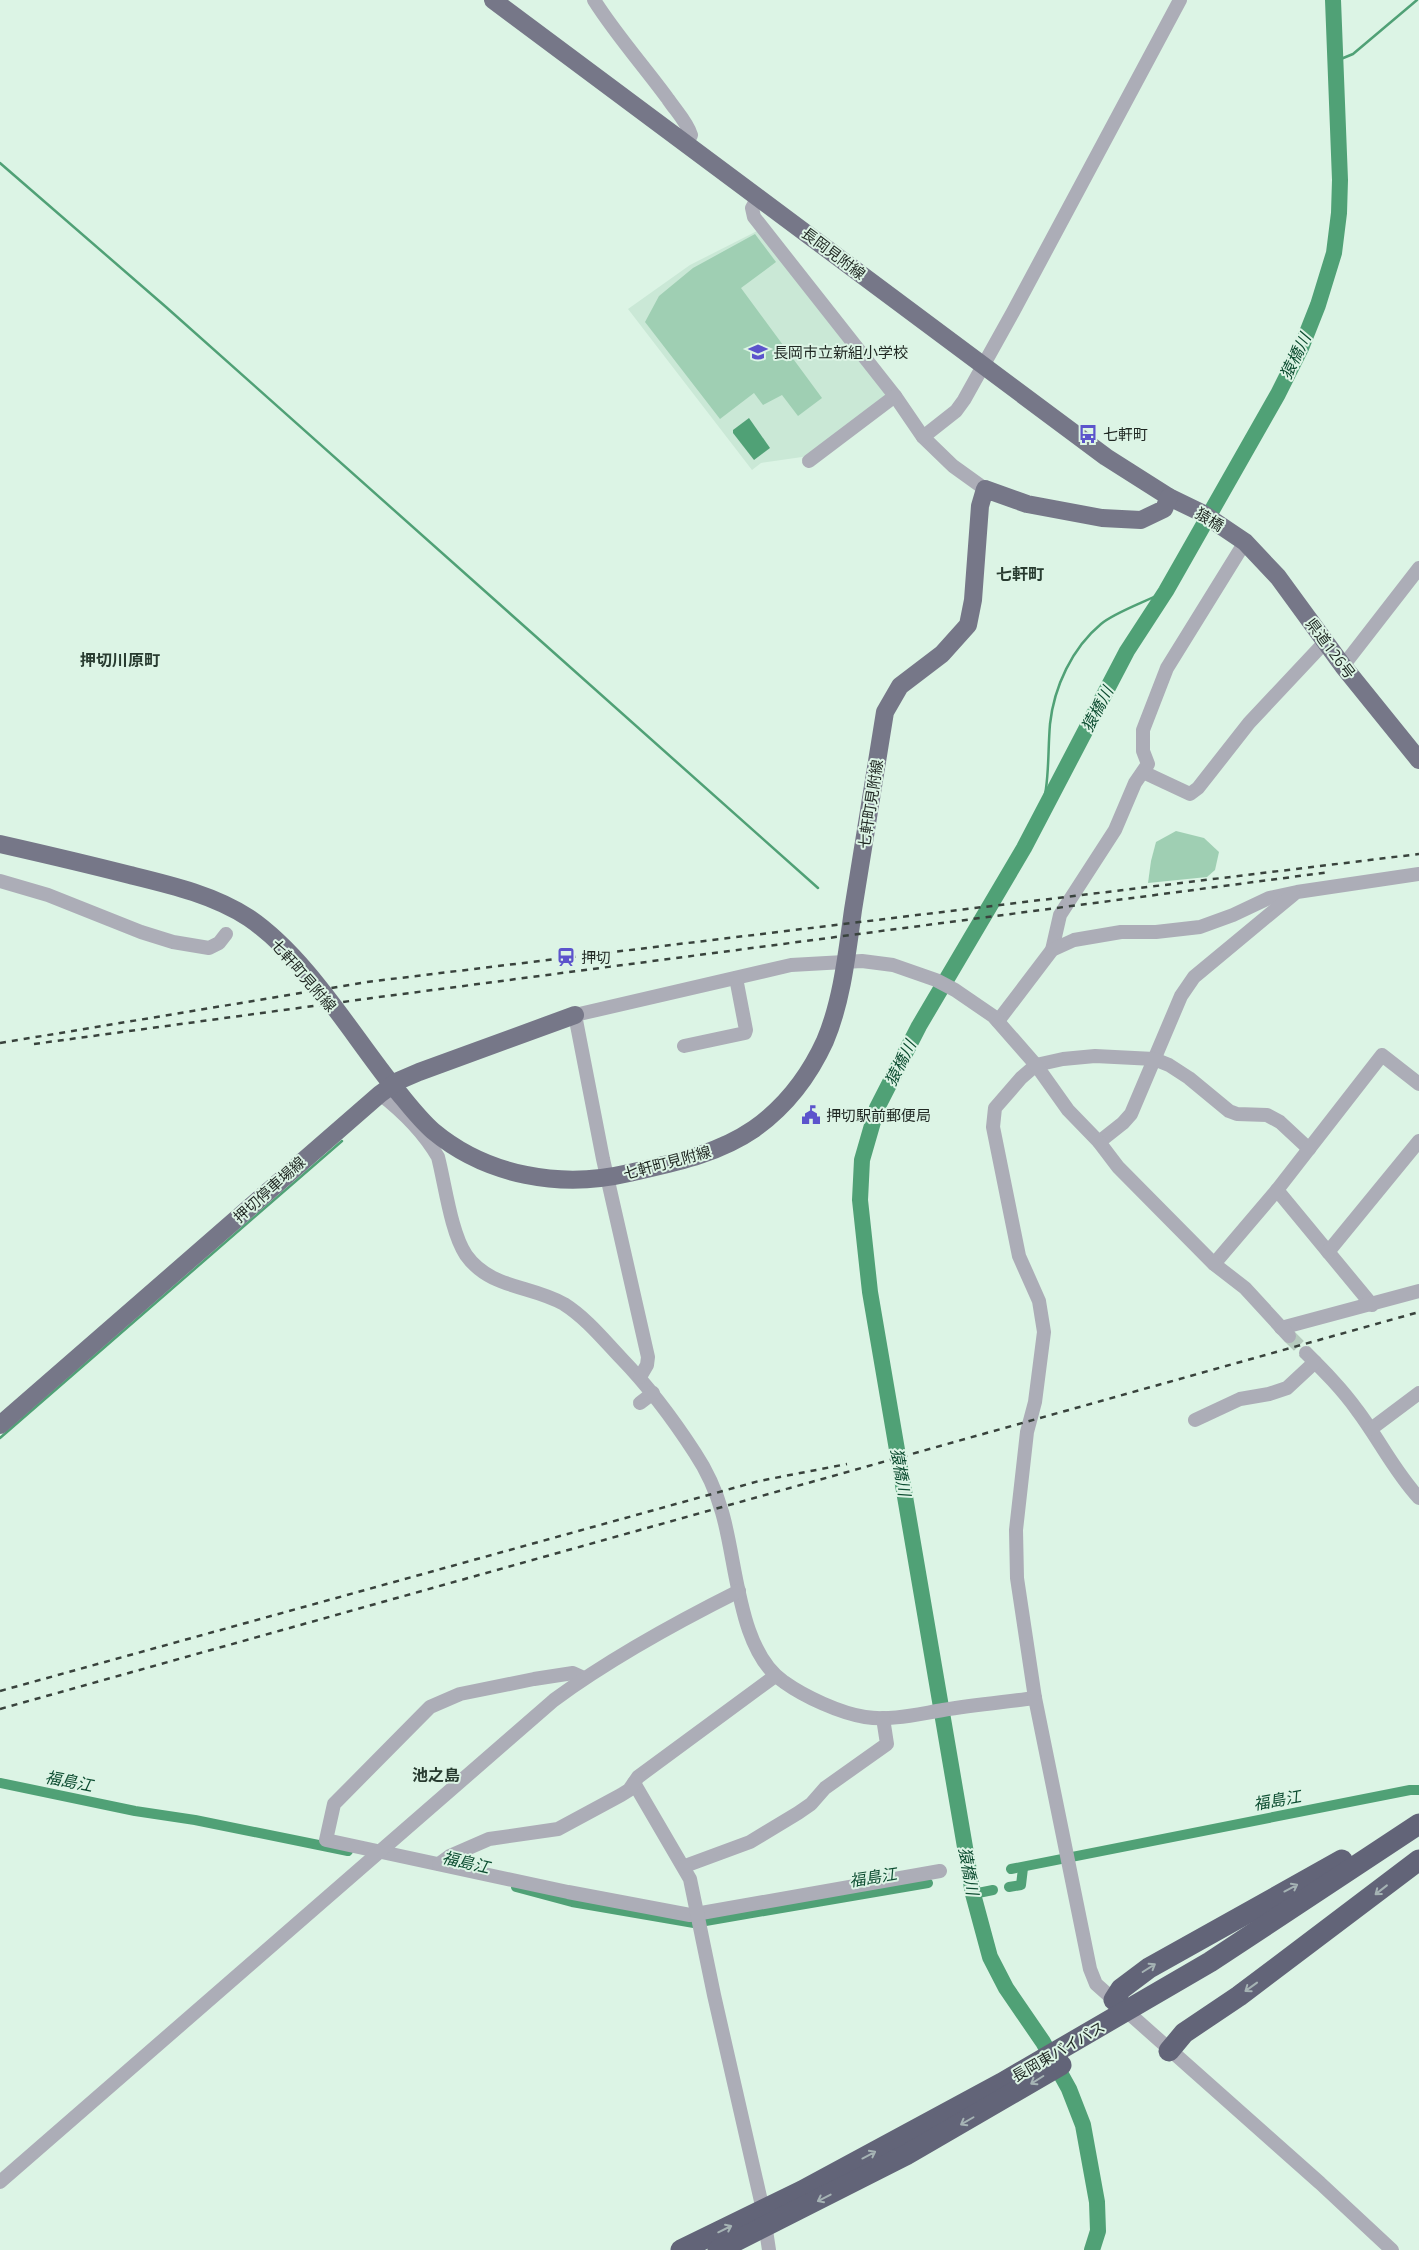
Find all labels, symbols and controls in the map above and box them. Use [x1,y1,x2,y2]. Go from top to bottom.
street label: 長岡見附線 [798,222,870,284]
water label: 猿橋川 [1275,328,1316,382]
school or university icon: 長岡市立新組小学校 [747,341,769,363]
place label: 長岡市立新組小学校 [773,342,908,362]
bus stop icon: 七軒町 [1077,423,1099,445]
place label: 七軒町 [1103,424,1148,444]
street label: 猿橋 [1192,503,1228,535]
district label: 七軒町 [996,563,1044,585]
street label: 県道126号 [1302,614,1360,682]
district label: 押切川原町 [80,649,160,671]
water label: 猿橋川 [1076,681,1119,735]
street label: 七軒町見附線 [853,758,887,850]
street label: 七軒町見附線 [267,934,341,1016]
station icon: 押切 [555,946,577,968]
place label: 押切 [581,947,611,967]
water label: 猿橋川 [879,1035,922,1089]
public building icon: 押切駅前郵便局 [800,1104,822,1126]
place label: 押切駅前郵便局 [826,1105,931,1125]
street label: 七軒町見附線 [621,1141,713,1183]
street label: 押切停車場線 [229,1151,309,1227]
water label: 猿橋川 [886,1446,916,1500]
district label: 池之島 [412,1764,460,1786]
water label: 福島江 [43,1766,97,1797]
water label: 福島江 [1251,1785,1305,1815]
water label: 猿橋川 [954,1845,984,1899]
water label: 福島江 [440,1846,494,1879]
water label: 福島江 [848,1862,900,1892]
one-way arrow [1283,1883,1298,1893]
one-way arrow [1374,1884,1387,1895]
one-way arrow [1142,1963,1156,1973]
one-way arrow [1244,1982,1258,1993]
street label: 長岡東バイパス [1008,2016,1108,2086]
one-way arrow [1030,2074,1044,2085]
one-way arrow [959,2116,974,2126]
one-way arrow [862,2150,877,2160]
one-way arrow [816,2193,831,2203]
one-way arrow [717,2224,732,2234]

